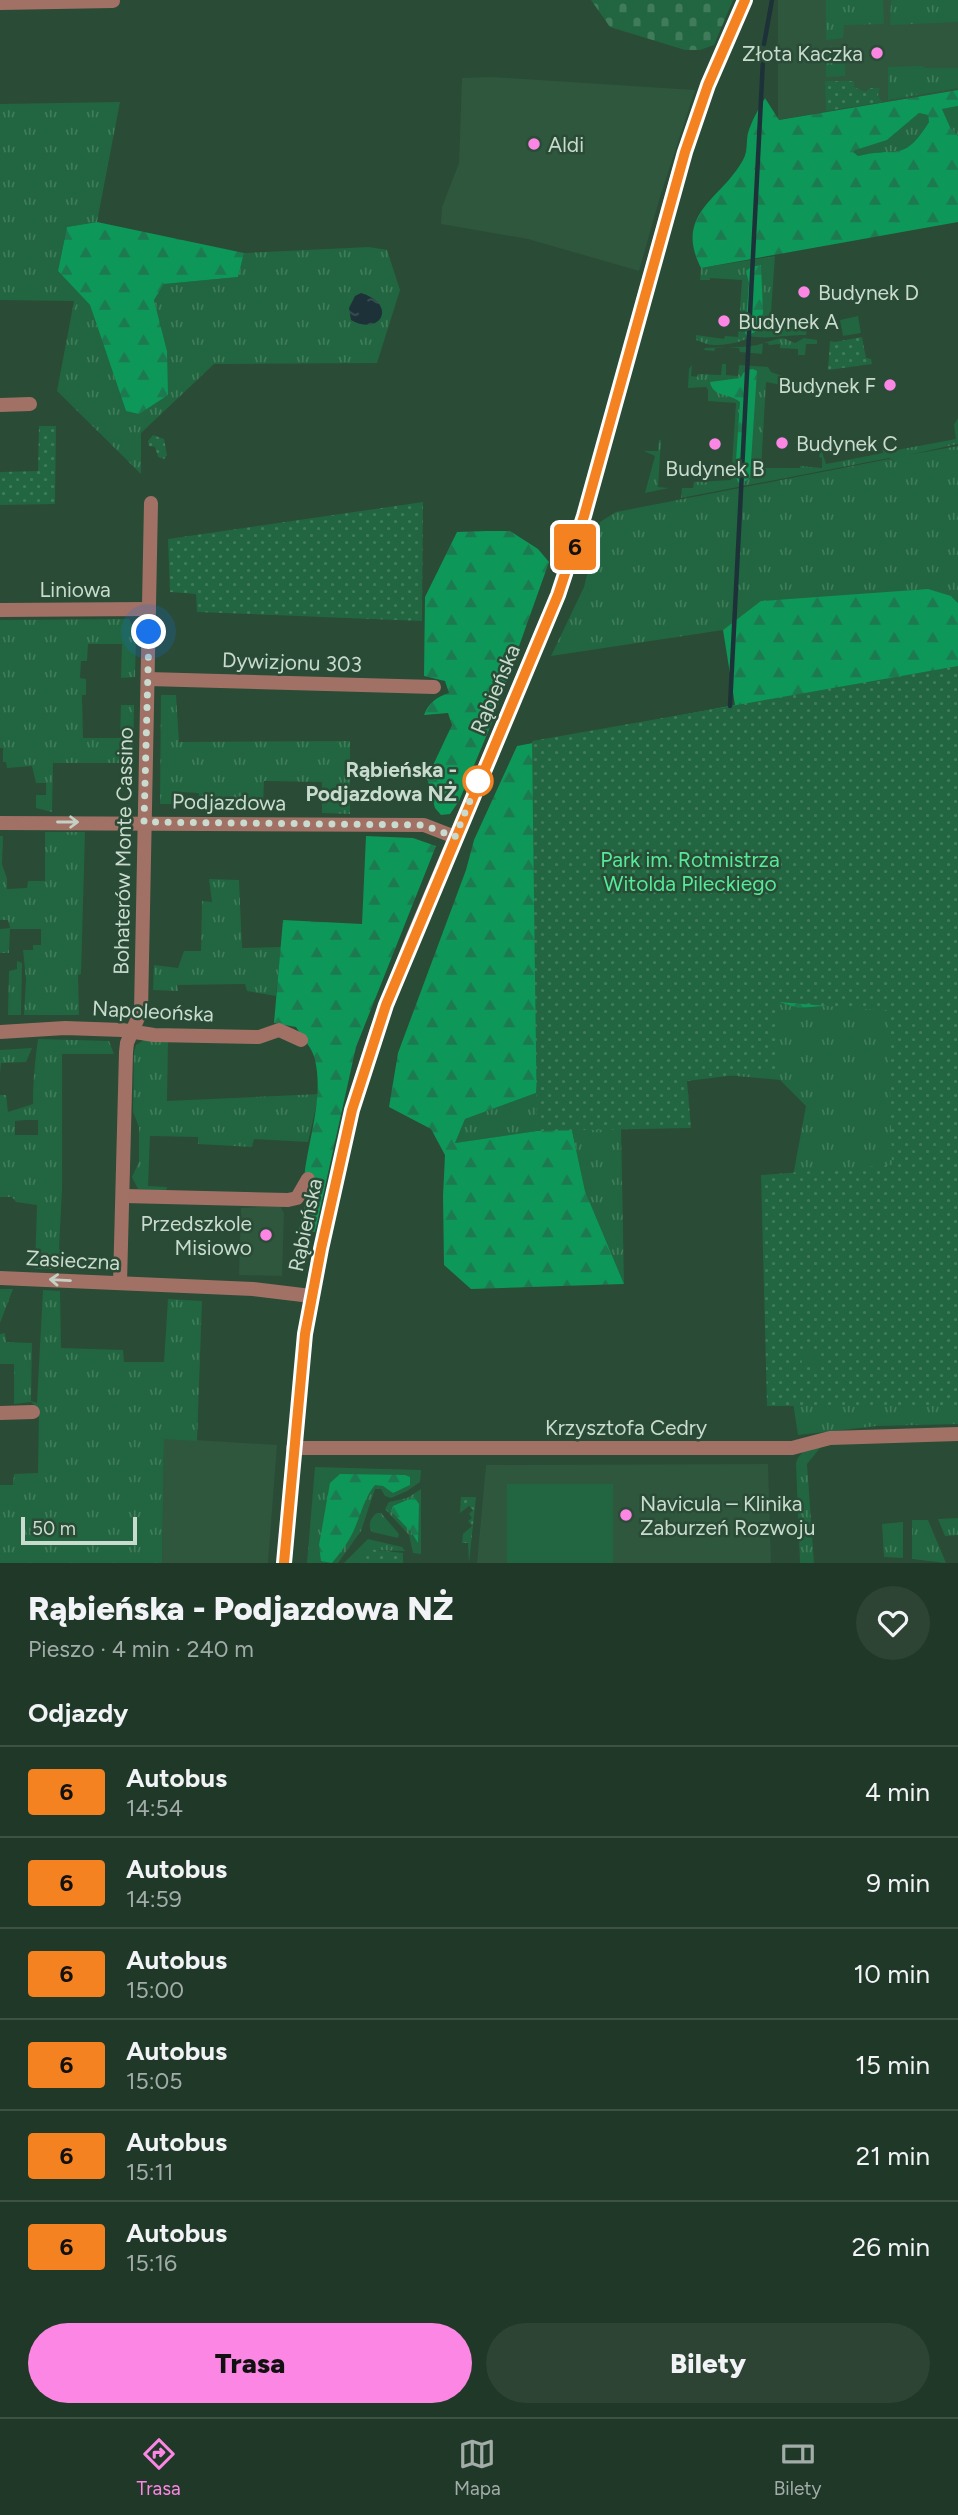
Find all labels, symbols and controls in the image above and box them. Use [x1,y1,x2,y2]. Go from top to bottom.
place label: Złota Kaczka [742,41,863,66]
marker: Złota Kaczka [869,45,885,61]
place label: Aldi [548,132,584,157]
marker: Aldi [526,136,542,152]
place label: Budynek D [818,280,919,305]
marker: Budynek D [796,284,812,300]
place label: Budynek A [738,309,839,334]
marker: Budynek A [716,313,732,329]
place label: Budynek F [778,373,876,398]
marker: Budynek F [882,377,898,393]
place label: Budynek C [796,431,898,456]
marker: Budynek C [774,435,790,451]
marker: Budynek B [707,436,723,452]
place label: Budynek B [665,456,765,481]
line badge: 6 [552,524,598,570]
text: 6 [568,532,582,561]
street label: Liniowa [39,577,111,602]
your location [131,614,166,649]
street label: Rąbieńska [465,641,525,737]
street label: Dywizjonu 303 [222,647,362,677]
street label: Bohaterów Monte Cassino [108,727,138,975]
place label: Rąbieńska - Podjazdowa NŻ [305,757,457,806]
marker: Rąbieńska - Podjazdowa NŻ [463,766,493,796]
street label: Podjazdowa [172,789,286,815]
one-way arrow [56,815,79,829]
park label: Park im. Rotmistrza Witolda Pileckiego [600,847,780,896]
street label: Napoleońska [91,995,215,1027]
street label: Rąbieńska [283,1176,327,1274]
place label: Przedszkole Misiowo [140,1211,252,1260]
marker: Przedszkole Misiowo [258,1227,274,1243]
street label: Zasieczna [25,1245,121,1275]
one-way arrow [49,1273,72,1286]
street label: Krzysztofa Cedry [545,1415,707,1440]
place label: Navicula – Klinika Zaburzeń Rozwoju [640,1491,815,1540]
marker: Navicula – Klinika Zaburzeń Rozwoju [618,1507,634,1523]
scale bar [21,1514,136,1546]
text: 50 m [32,1517,76,1540]
button: heart [856,1586,930,1660]
text: Rąbieńska - Podjazdowa NŻ [28,1589,453,1628]
text: Pieszo · 4 min · 240 m [28,1635,254,1663]
text: Odjazdy [28,1697,128,1729]
text: Autobus [126,1762,227,1794]
text: 4 min [865,1776,930,1808]
text: 6 [60,1777,73,1806]
text: 14:54 [126,1794,183,1822]
text: Autobus [126,1853,227,1885]
text: 9 min [866,1867,930,1899]
text: 6 [60,1868,73,1897]
text: 14:59 [126,1885,182,1913]
text: Autobus [126,1944,227,1976]
text: 10 min [854,1958,930,1990]
text: 6 [60,1959,73,1988]
text: 15:00 [126,1976,184,2004]
text: Autobus [126,2035,227,2067]
text: 15 min [855,2049,930,2081]
text: 6 [60,2050,73,2079]
text: 15:05 [126,2067,183,2095]
text: Autobus [126,2126,227,2158]
text: 21 min [856,2140,930,2172]
text: 6 [60,2141,73,2170]
text: 15:11 [126,2158,174,2186]
text: Autobus [126,2217,227,2249]
text: 26 min [852,2231,930,2263]
text: 6 [60,2232,73,2261]
text: 15:16 [126,2249,177,2277]
button: Trasa [28,2323,472,2403]
button: Bilety [486,2323,930,2403]
tab: Trasa [137,2435,181,2500]
tab: Mapa [454,2435,501,2500]
tab: Bilety [774,2435,821,2500]

